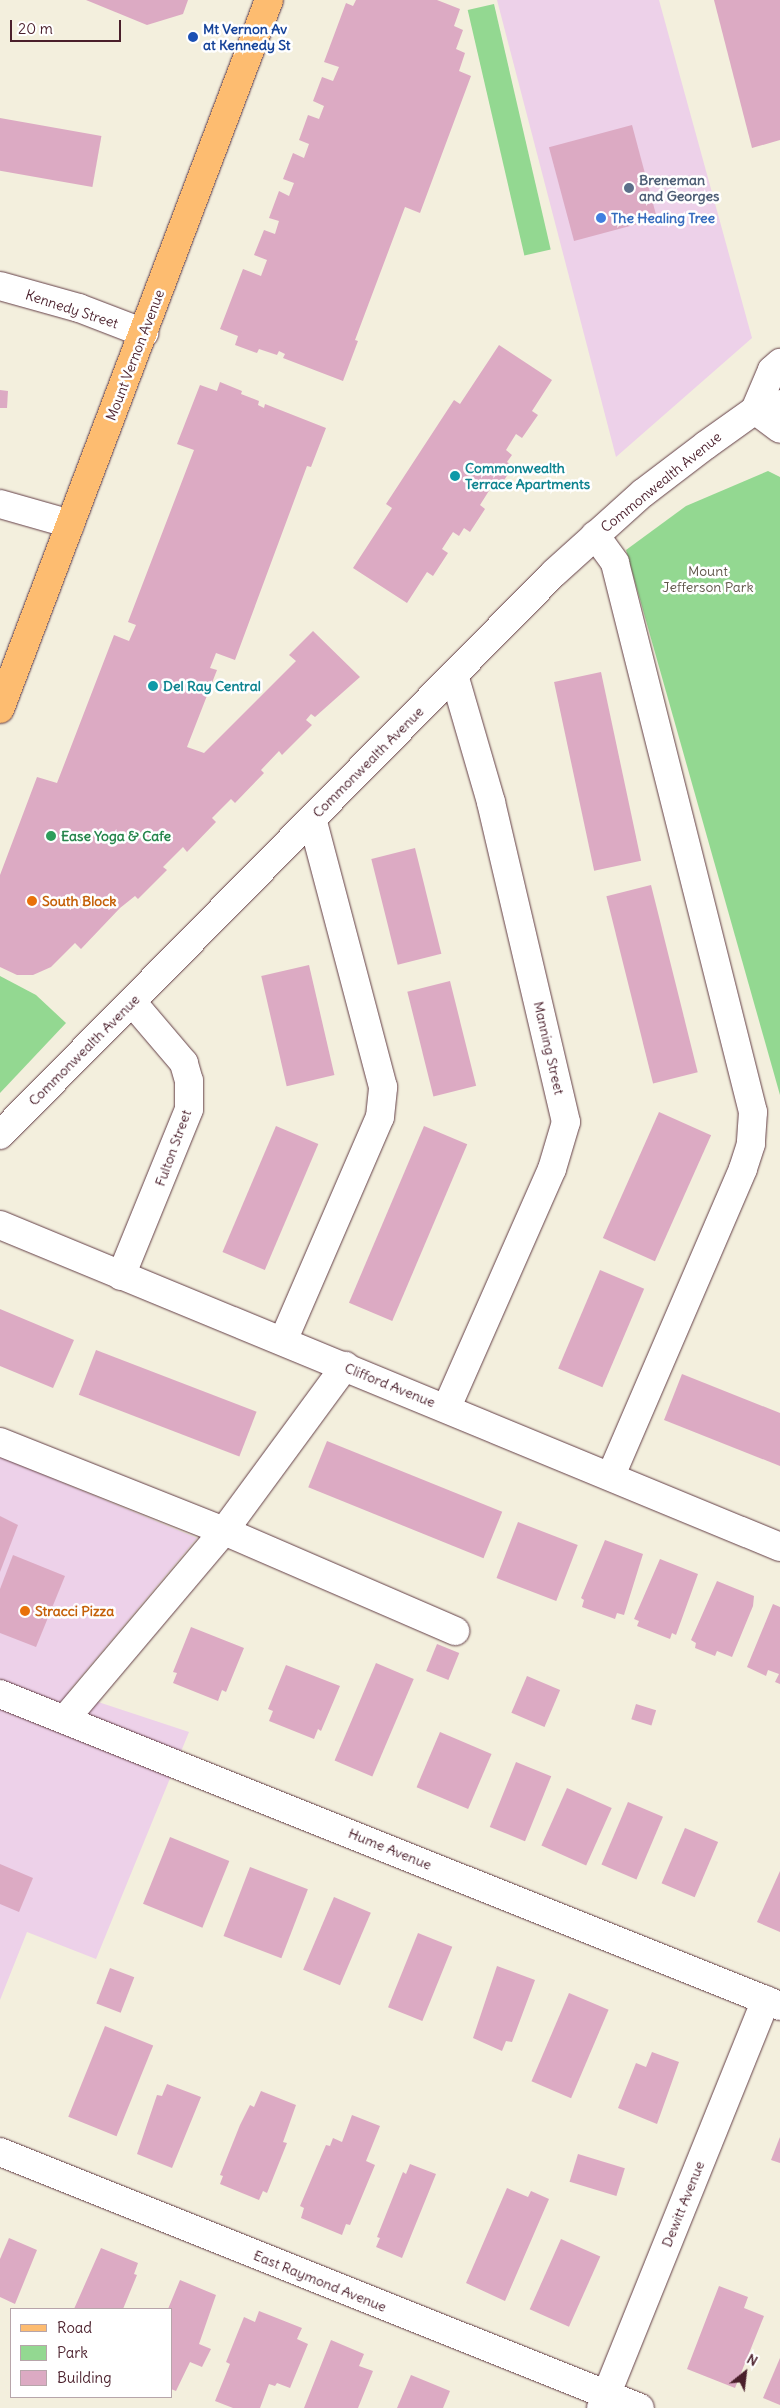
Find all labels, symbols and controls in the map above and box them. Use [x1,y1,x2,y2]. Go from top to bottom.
scale bar [12,10,124,42]
text: 20 m [18,19,53,38]
place label: Mt Vernon Av at Kennedy St [203,21,290,54]
marker: Mt Vernon Av at Kennedy St [187,31,199,43]
place label: Breneman and Georges [639,172,719,204]
marker: Breneman and Georges [623,182,635,194]
place label: The Healing Tree [611,210,715,226]
marker: The Healing Tree [595,212,607,224]
street label: Kennedy Street [24,286,120,332]
street label: Mount Vernon Avenue [102,287,168,423]
street label: Commonwealth Avenue [597,428,725,536]
place label: Commonwealth Terrace Apartments [465,460,590,492]
marker: Commonwealth Terrace Apartments [449,470,461,482]
park label: Mount Jefferson Park [662,563,754,596]
place label: Del Ray Central [163,678,261,694]
marker: Del Ray Central [147,680,159,692]
street label: Commonwealth Avenue [309,703,427,821]
place label: Ease Yoga & Cafe [61,828,171,844]
marker: Ease Yoga & Cafe [45,830,57,842]
place label: South Block [42,893,116,909]
marker: South Block [26,895,38,907]
street label: Commonwealth Avenue [25,991,143,1109]
street label: Manning Street [530,1000,568,1096]
street label: Fulton Street [151,1107,195,1189]
street label: Clifford Avenue [342,1359,438,1411]
place label: Stracci Pizza [35,1603,114,1619]
marker: Stracci Pizza [19,1605,31,1617]
street label: Hume Avenue [346,1825,434,1873]
street label: Dewitt Avenue [658,2159,708,2249]
street label: East Raymond Avenue [251,2247,389,2315]
legend [10,2308,172,2398]
text: Road [57,2318,92,2337]
text: Park [57,2343,88,2362]
north arrow [720,2348,770,2398]
text: N [744,2350,761,2370]
text: Building [57,2368,112,2387]

